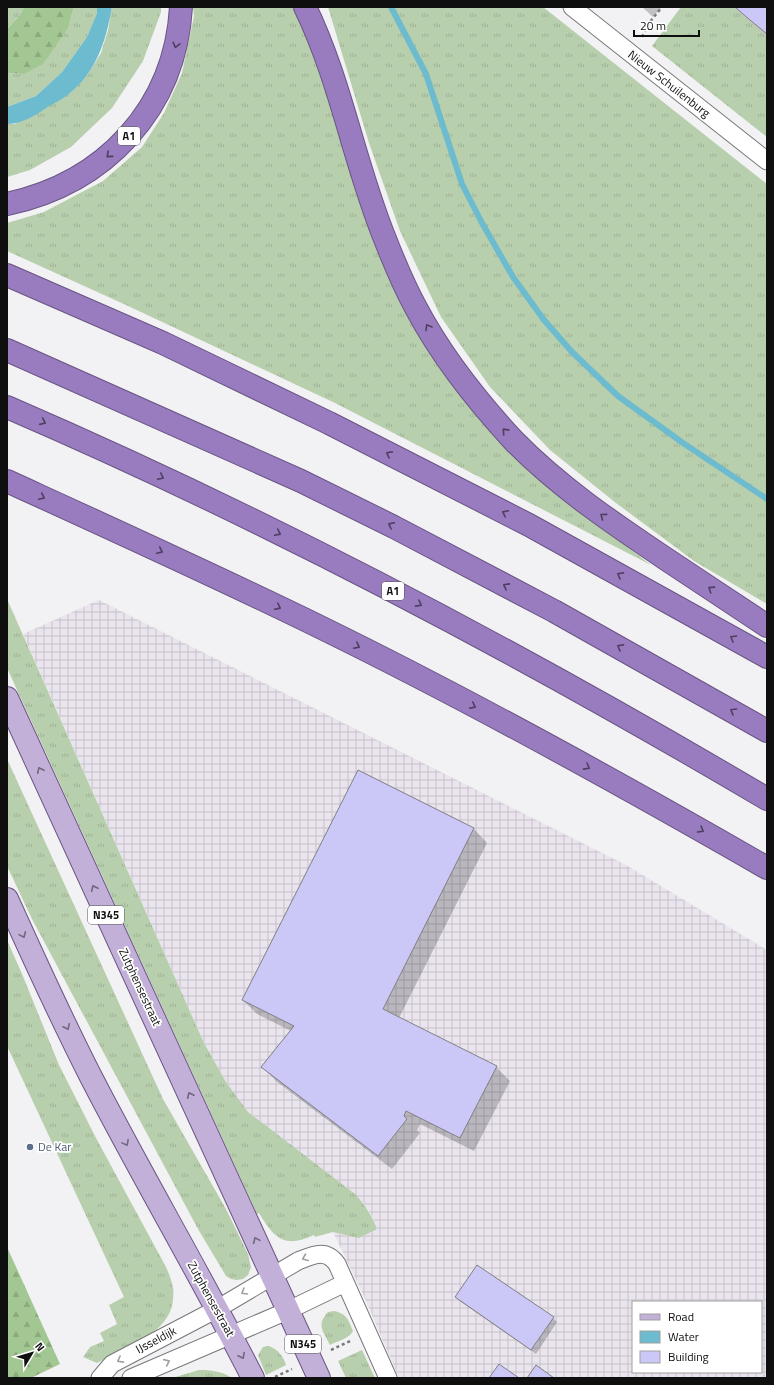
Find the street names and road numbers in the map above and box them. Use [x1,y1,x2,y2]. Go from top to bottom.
street label: Nieuw Schuilenburg [624,45,715,122]
road number: A1 [118,127,140,145]
road number: A1 [382,582,404,600]
road number: N345 [88,906,124,924]
street label: Zutphensestraat [114,945,167,1030]
street label: Zutphensestraat [183,1257,240,1341]
street label: IJsseldijk [132,1321,180,1358]
road number: N345 [285,1335,321,1353]

